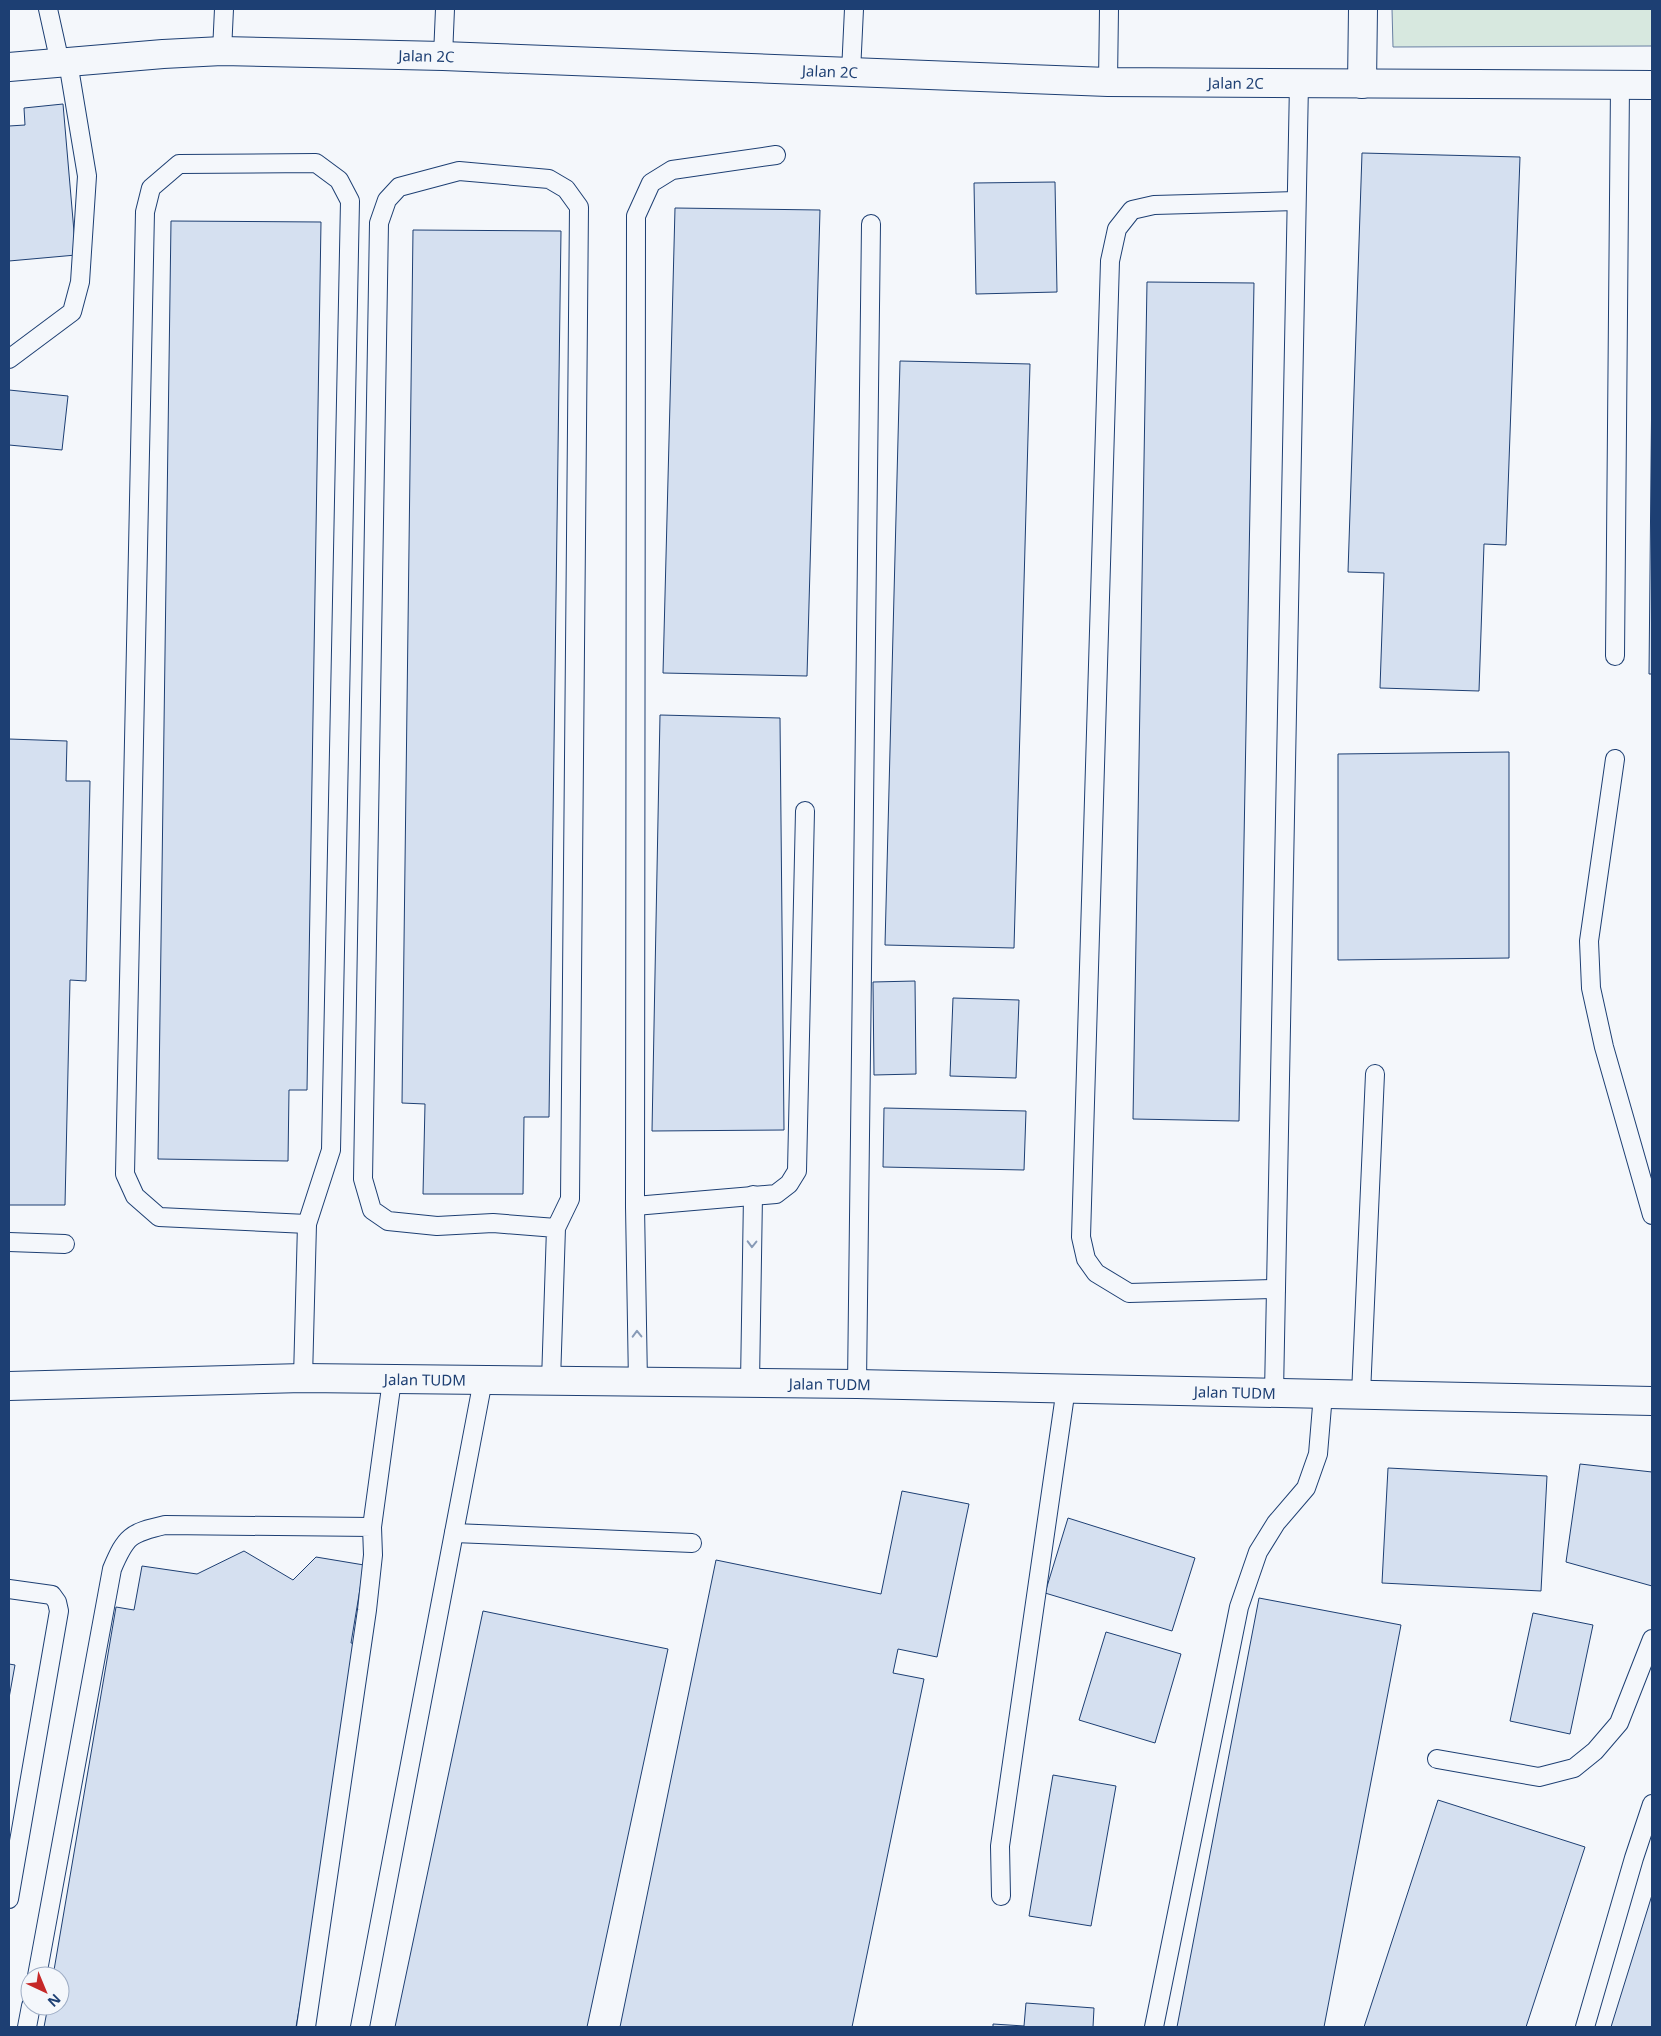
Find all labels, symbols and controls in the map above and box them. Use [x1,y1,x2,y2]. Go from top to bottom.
street label: Jalan 2C [396,45,455,66]
street label: Jalan 2C [800,60,859,82]
street label: Jalan 2C [1206,73,1264,93]
one-way arrow [747,1240,758,1248]
one-way arrow [632,1330,643,1338]
street label: Jalan TUDM [382,1369,466,1390]
street label: Jalan TUDM [787,1373,871,1394]
street label: Jalan TUDM [1192,1381,1276,1403]
north arrow [20,1966,70,2016]
text: N [44,1990,65,2012]

